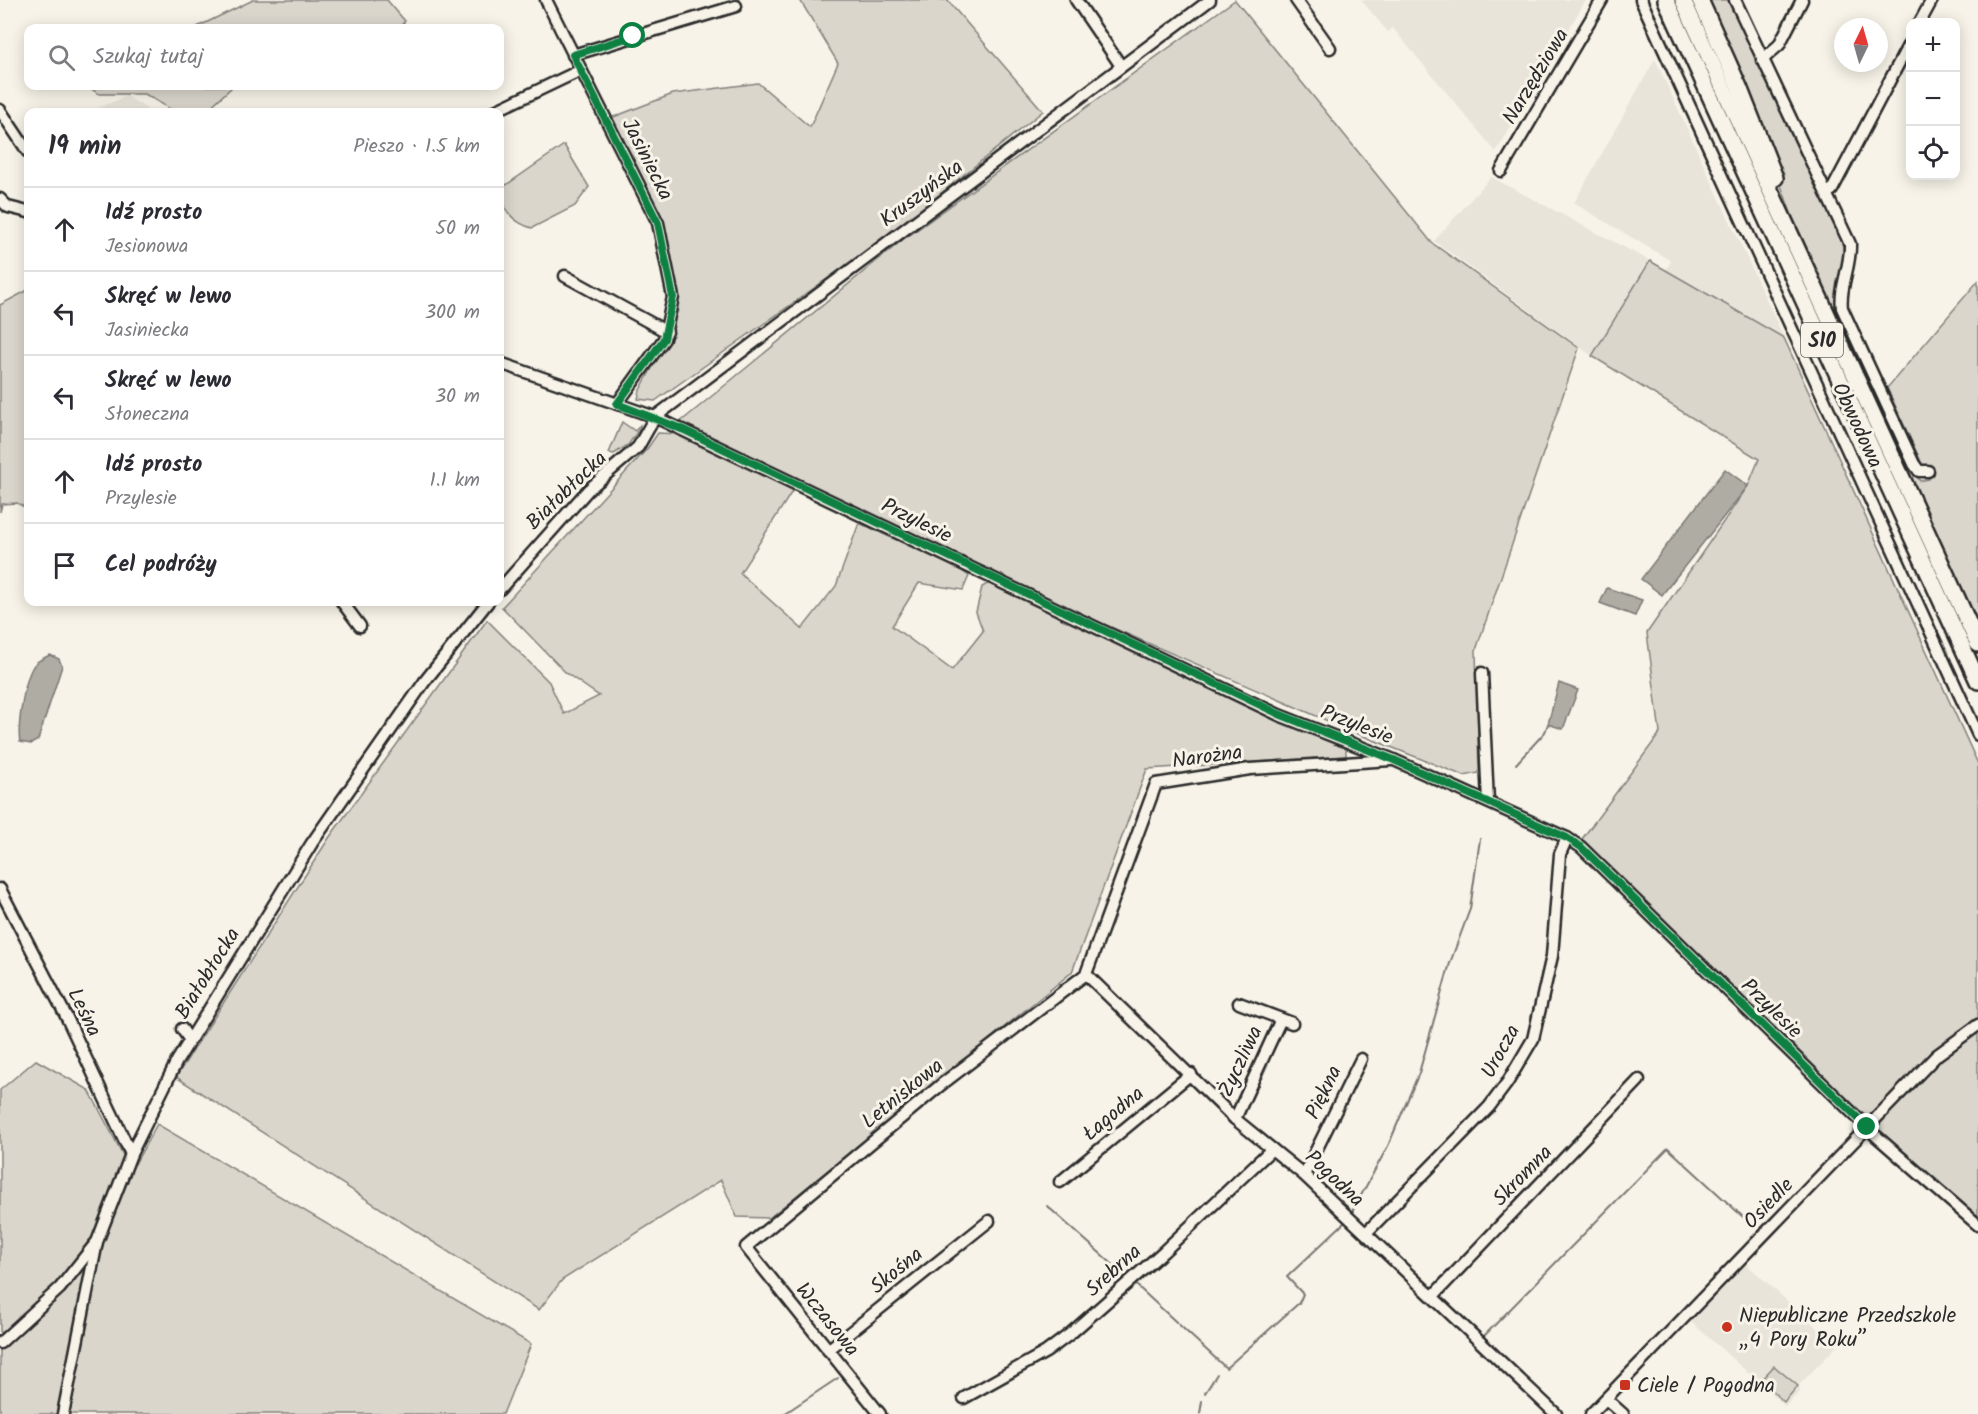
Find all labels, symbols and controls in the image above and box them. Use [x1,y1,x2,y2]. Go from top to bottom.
north arrow [1834,18,1888,72]
map controls [1906,18,1960,180]
button: + [1906,18,1960,72]
route start [619,22,645,48]
street label: Narzędziowa [1494,22,1578,131]
search box [24,24,504,90]
text: Szukaj tutaj [93,40,204,75]
icon: search [45,41,78,74]
button: − [1906,72,1960,126]
street label: Jasiniecka [612,113,681,207]
text: 19 min [48,126,121,168]
button: locate [1906,126,1960,180]
text: Pieszo · 1.5 km [353,131,480,163]
street label: Kruszyńska [873,152,971,237]
text: Idź prosto [105,196,202,231]
icon: ahead [48,213,81,246]
text: 50 m [435,213,480,245]
text: Jesionowa [105,231,188,263]
text: Skręć w lewo [105,280,232,315]
icon: left [48,297,81,330]
text: 300 m [425,297,480,329]
text: Jasiniecka [105,315,189,347]
road number: S10 [1801,323,1843,357]
text: Skręć w lewo [105,364,232,399]
street label: Obwodowa [1822,377,1891,474]
icon: left [48,381,81,414]
text: 30 m [435,381,480,413]
text: Słoneczna [105,399,189,431]
street label: Białobłocka [519,444,615,539]
text: Idź prosto [105,448,202,483]
icon: ahead [48,465,81,498]
text: 1.1 km [429,465,480,497]
text: Przylesie [105,483,177,515]
street label: Przylesie [875,490,958,553]
text: Cel podróży [105,548,217,583]
icon: arrive [48,549,81,582]
street label: Przylesie [1315,696,1398,755]
street label: Narożna [1170,736,1244,779]
street label: Białobłocka [167,922,249,1026]
street label: Przylesie [1732,971,1810,1048]
street label: Leśna [58,983,110,1043]
street label: Urocza [1473,1019,1530,1085]
street label: Życzliwa [1210,1020,1272,1103]
street label: Letniskowa [855,1051,951,1138]
street label: Piękna [1297,1060,1352,1125]
street label: Łagodna [1076,1078,1152,1150]
route end [1853,1113,1879,1139]
street label: Skromna [1485,1138,1561,1215]
street label: Pogodna [1296,1142,1372,1216]
street label: Osiedle [1736,1170,1803,1238]
street label: Srebrna [1078,1237,1150,1306]
street label: Skośna [863,1239,931,1303]
street label: Wczasowa [787,1276,867,1364]
place label: Niepubliczne Przedszkole „4 Pory Roku” [1739,1300,1957,1357]
marker: Niepubliczne Przedszkole „4 Pory Roku” [1720,1320,1734,1334]
place label: Ciele / Pogodna [1637,1370,1775,1403]
marker: Ciele / Pogodna [1618,1378,1632,1392]

